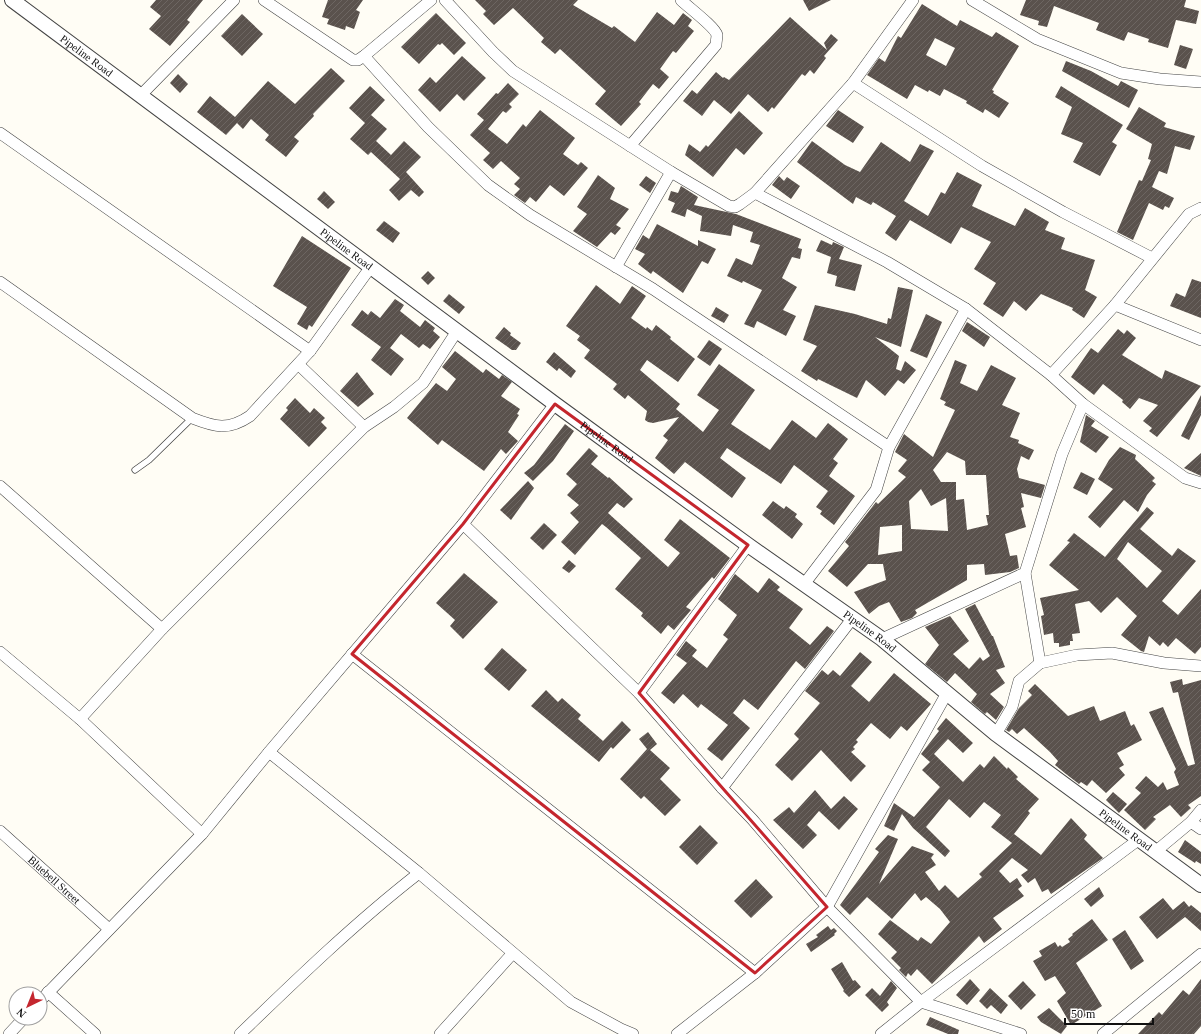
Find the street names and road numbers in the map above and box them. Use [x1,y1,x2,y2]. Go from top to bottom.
street label: Pipeline Road [58,32,115,79]
street label: Pipeline Road [318,226,375,273]
street label: Pipeline Road [578,419,636,465]
street label: Pipeline Road [841,608,899,655]
street label: Pipeline Road [1097,806,1155,853]
street label: Bluebell Street [26,853,83,906]

